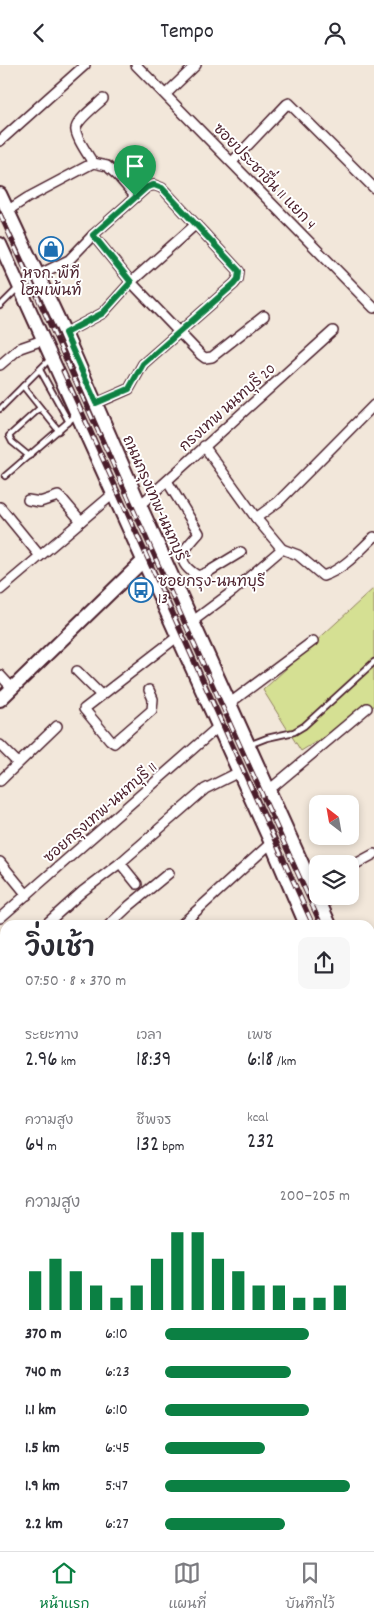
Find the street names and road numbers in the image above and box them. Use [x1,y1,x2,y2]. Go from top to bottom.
street label: ซอยประชาชื่น 11 แยก 4 [207,116,324,235]
street label: กรงเทพ นนทบุรี 20 [175,359,281,458]
street label: ถนนกรุงเทพ-นนทบุรี [116,432,191,566]
street label: ซอยกรุงเทพ-นนทบุรี 11 [40,758,163,869]

